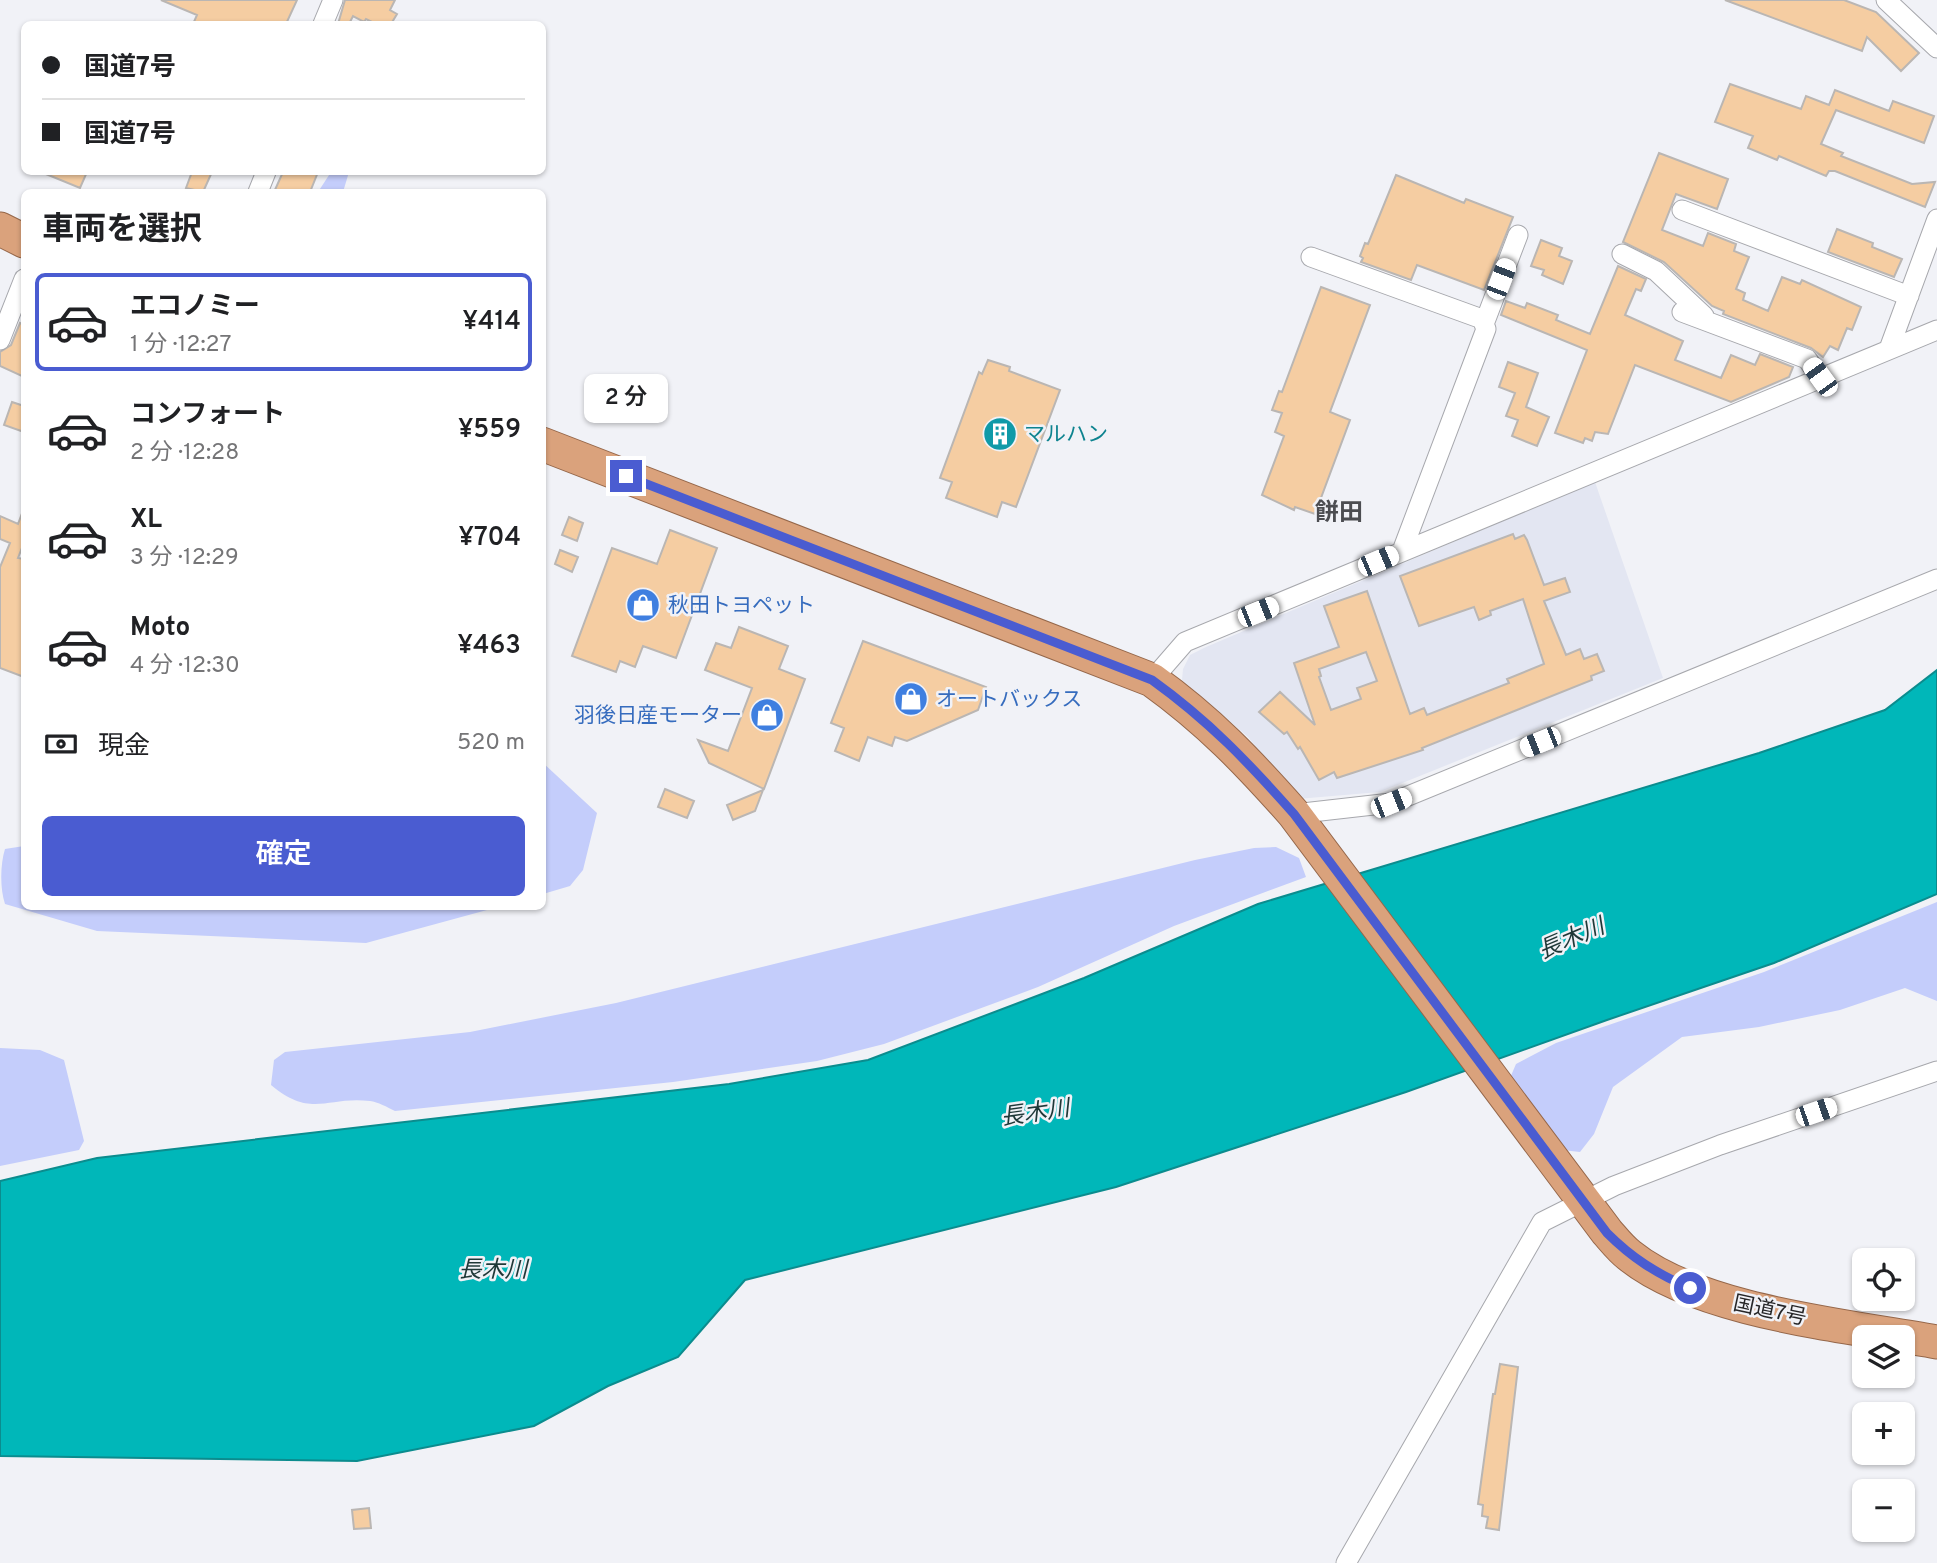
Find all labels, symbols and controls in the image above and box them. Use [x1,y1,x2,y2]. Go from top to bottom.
text: 国道7号 [84,52,176,85]
text: 国道7号 [84,119,176,152]
text: 車両を選択 [42,211,202,251]
car [1484,256,1519,302]
icon: car [46,291,109,354]
text: エコノミー [130,291,260,324]
text: ¥414 [463,306,521,339]
text: 1 分 · 12:27 [130,331,231,360]
car [1800,354,1841,400]
callout: 2 分 [584,374,668,424]
text: 2 分 [605,384,647,413]
icon: car [46,399,109,462]
text: コンフォート [130,399,285,432]
text: ¥559 [458,414,521,447]
building icon: マルハン [981,415,1019,453]
place label: マルハン [1024,422,1108,449]
text: 2 分 · 12:28 [130,439,239,468]
route end [610,460,642,492]
district label: 餅田 [1315,499,1363,529]
text: XL [130,504,162,537]
icon: car [46,507,109,570]
text: ¥704 [459,522,521,555]
car [1355,543,1402,579]
text: 3 分 · 12:29 [130,544,239,573]
shop icon: 秋田トヨペット [624,586,662,624]
place label: 秋田トヨペット [668,593,815,620]
car [1235,594,1282,630]
text: Moto [130,612,190,645]
icon: car [46,615,109,678]
text: ¥463 [458,630,521,663]
text: 4 分 · 12:30 [130,652,240,681]
shop icon: オートバックス [892,680,930,718]
place label: オートバックス [936,687,1082,714]
shop icon: 羽後日産モーター [748,696,786,734]
place label: 羽後日産モーター [574,703,742,730]
car [1517,724,1564,760]
icon: cash [42,725,80,763]
text: 520 m [457,729,525,758]
text: 現金 [98,731,150,764]
car [1368,785,1415,821]
button: 確定 [42,816,525,896]
water label: 長木川 [1535,912,1612,967]
water label: 長木川 [999,1095,1075,1134]
car [1793,1095,1840,1129]
map controls [1852,1248,1915,1542]
button: locate [1852,1248,1915,1311]
water label: 長木川 [459,1257,531,1286]
route start [1674,1272,1706,1304]
street label: 国道7号 [1731,1291,1809,1332]
button: layers [1852,1325,1915,1388]
button: + [1852,1402,1915,1465]
button: − [1852,1479,1915,1542]

